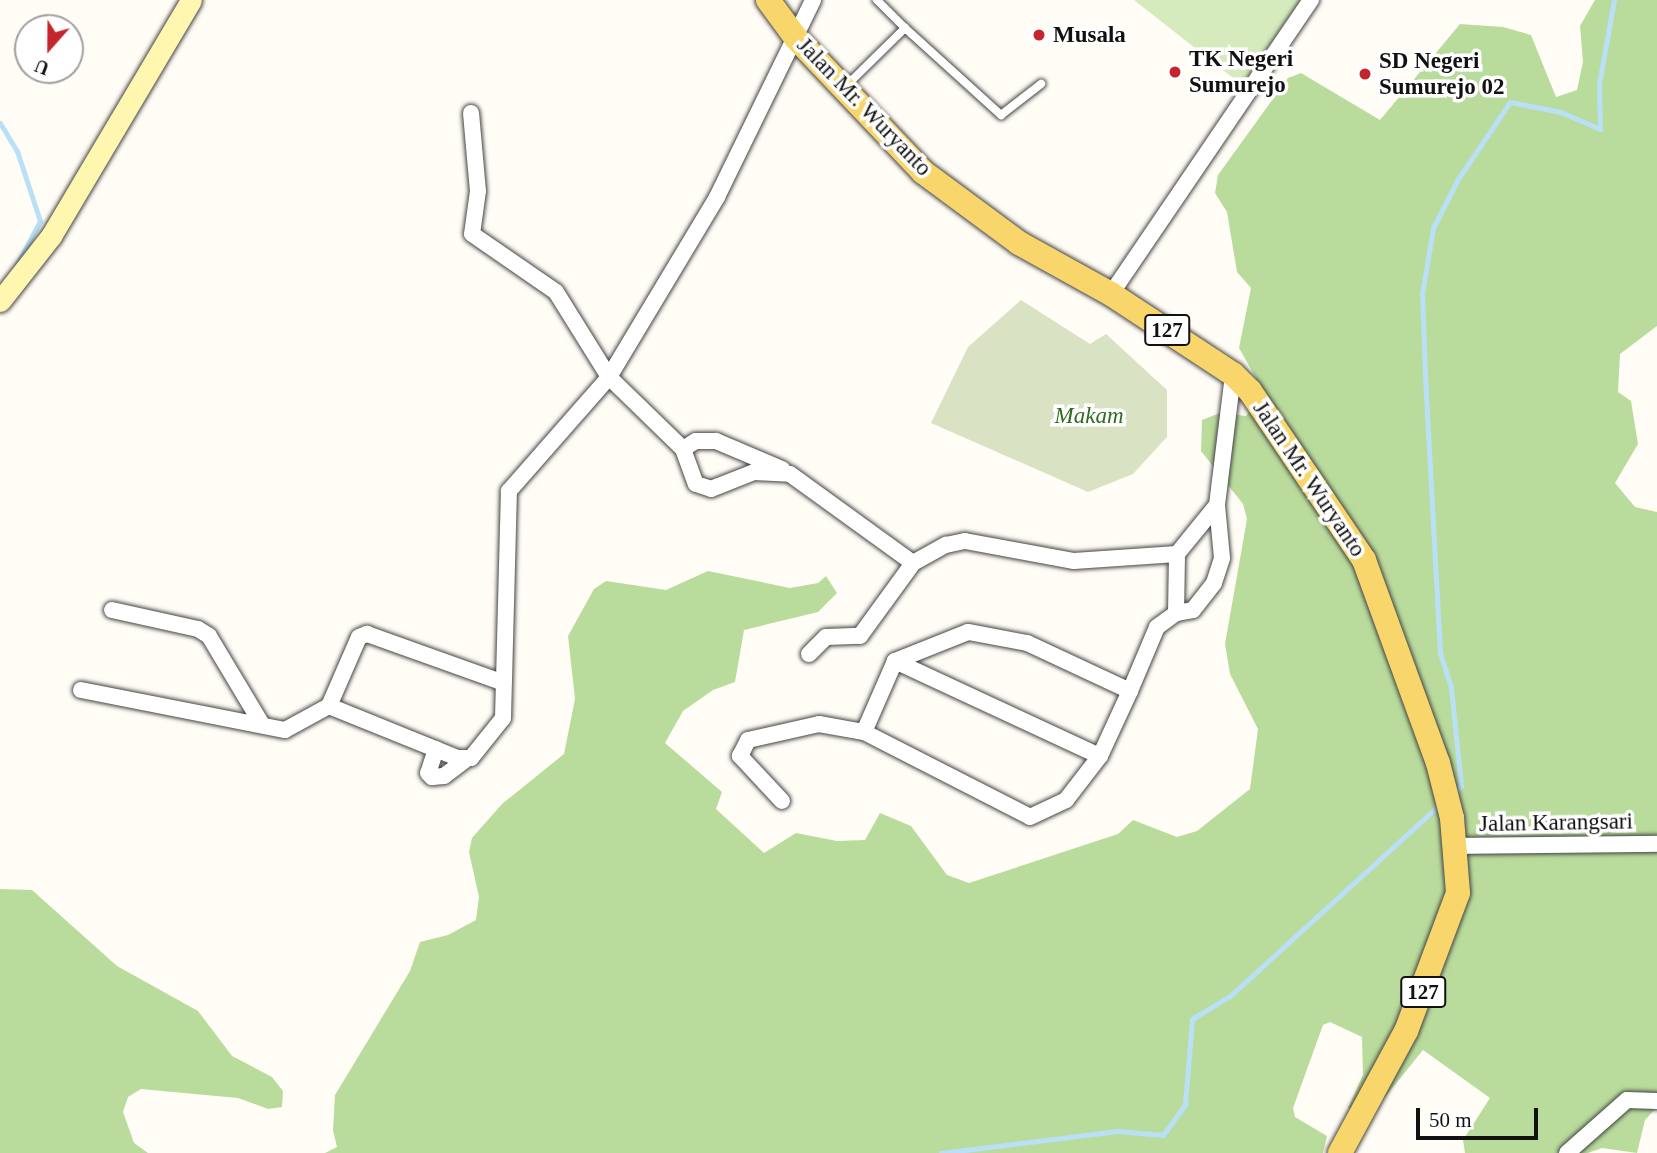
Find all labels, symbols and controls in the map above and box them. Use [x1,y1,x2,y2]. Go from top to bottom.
north arrow [14,14,84,84]
place label: Musala [1053,21,1126,49]
marker: Musala [1031,27,1047,43]
street label: Jalan Mr. Wuryanto [791,32,937,182]
place label: TK Negeri Sumurejo [1189,45,1293,99]
place label: SD Negeri Sumurejo 02 [1379,47,1504,101]
text: U [32,55,52,79]
marker: TK Negeri Sumurejo [1167,64,1183,80]
marker: SD Negeri Sumurejo 02 [1357,66,1373,82]
road number: 127 [1144,312,1190,348]
street label: Jalan Mr. Wuryanto [1247,396,1371,562]
park label: Makam [1055,402,1123,430]
street label: Jalan Karangsari [1479,808,1633,838]
road number: 127 [1400,974,1446,1010]
scale bar [1419,1094,1542,1138]
text: 50 m [1429,1108,1472,1132]

